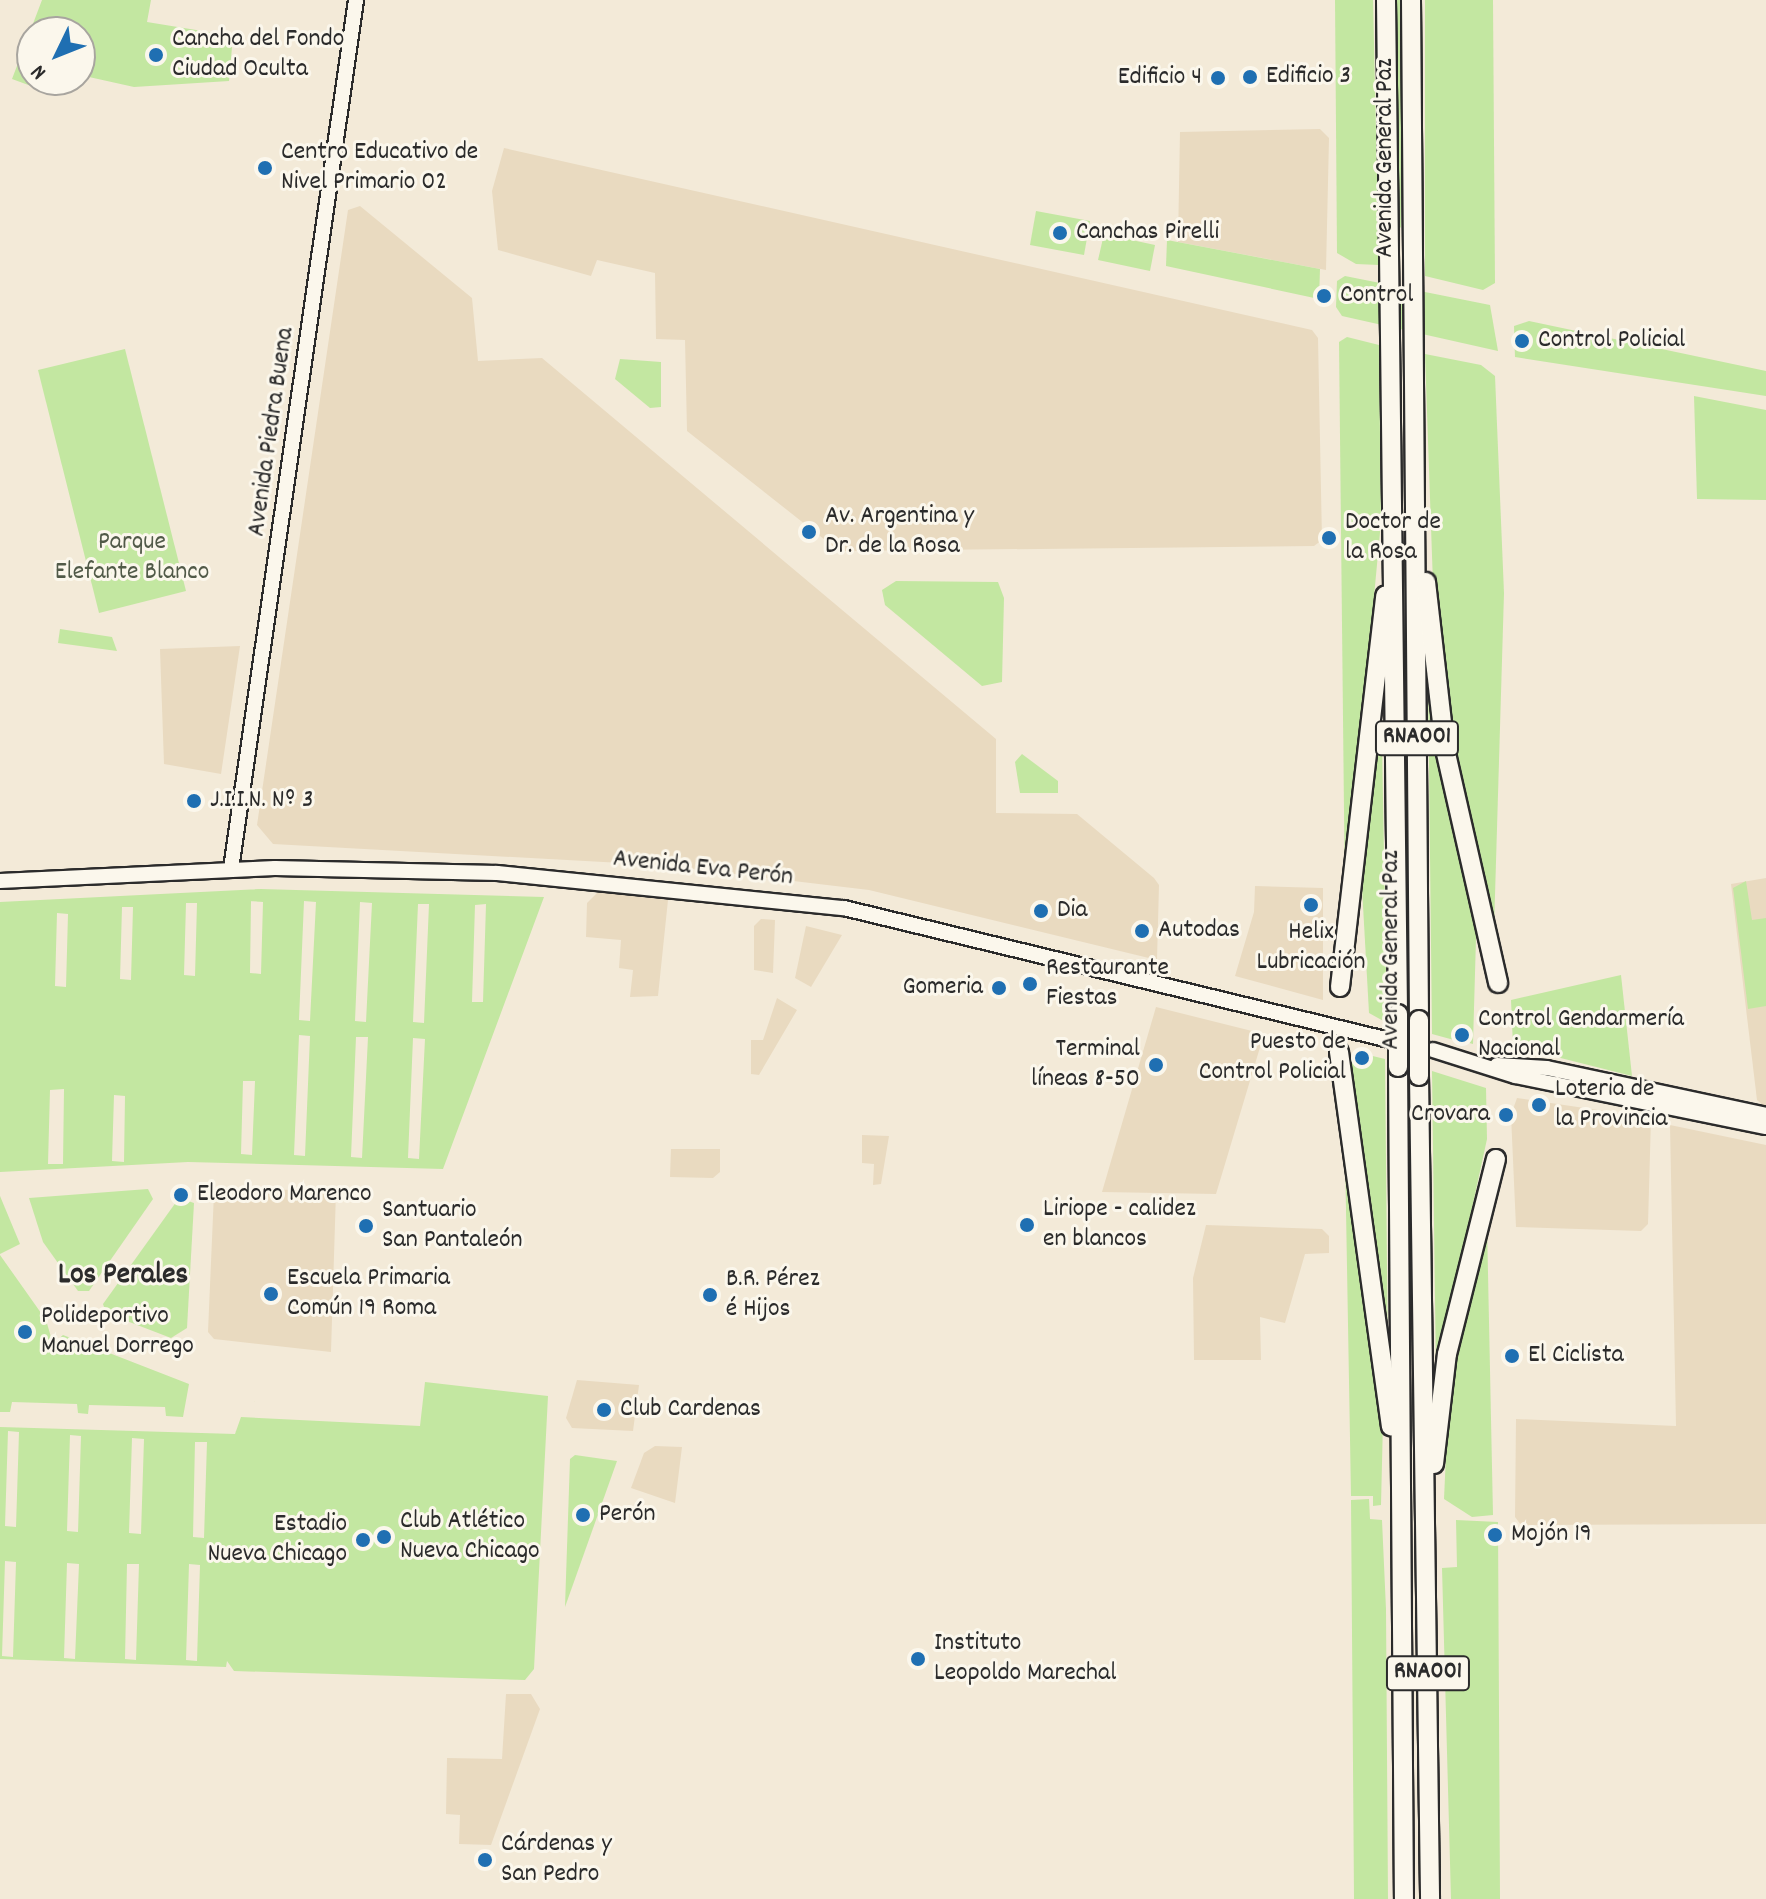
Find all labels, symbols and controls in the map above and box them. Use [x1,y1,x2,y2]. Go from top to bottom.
north arrow [16,16,96,96]
place label: Cancha del Fondo Ciudad Oculta [172,24,344,86]
marker: Cancha del Fondo Ciudad Oculta [147,46,165,64]
text: N [25,57,55,86]
street label: Avenida General Paz [1370,58,1402,258]
place label: Edificio 3 [1266,61,1351,93]
place label: Edificio 4 [1118,62,1202,94]
marker: Edificio 3 [1241,68,1259,86]
marker: Edificio 4 [1209,69,1227,87]
place label: Centro Educativo de Nivel Primario 02 [281,137,478,198]
marker: Centro Educativo de Nivel Primario 02 [256,159,274,177]
place label: Canchas Pirelli [1076,217,1219,249]
marker: Canchas Pirelli [1051,224,1069,242]
place label: Control [1340,280,1413,312]
marker: Control [1315,287,1333,305]
street label: Avenida Piedra Buena [242,325,302,539]
place label: Control Policial [1538,325,1685,357]
marker: Control Policial [1513,332,1531,350]
place label: Av. Argentina y Dr. de la Rosa [825,501,974,562]
place label: Doctor de la Rosa [1345,507,1441,568]
marker: Av. Argentina y Dr. de la Rosa [800,523,818,541]
park label: Parque Elefante Blanco [55,527,209,588]
marker: Doctor de la Rosa [1320,529,1338,547]
road number: RNA001 [1373,718,1461,758]
place label: J.I.I.N. Nº 3 [210,785,314,817]
marker: J.I.I.N. Nº 3 [185,792,203,810]
street label: Avenida Eva Perón [611,844,795,894]
street label: Avenida General Paz [1376,850,1408,1050]
place label: Dia [1057,895,1087,927]
marker: Helix Lubricación [1302,896,1320,914]
marker: Dia [1032,902,1050,920]
place label: Autodas [1158,915,1240,947]
place label: Helix Lubricación [1257,917,1365,978]
marker: Autodas [1133,922,1151,940]
place label: Restaurante Fiestas [1046,953,1169,1014]
place label: Gomeria [902,972,983,1004]
marker: Restaurante Fiestas [1021,975,1039,993]
marker: Gomeria [990,979,1008,997]
place label: Control Gendarmería Nacional [1478,1004,1684,1066]
marker: Control Gendarmería Nacional [1453,1026,1471,1044]
place label: Puesto de Control Policial [1199,1027,1346,1088]
place label: Terminal líneas 8-50 [1031,1034,1140,1096]
marker: Puesto de Control Policial [1353,1049,1371,1067]
marker: Terminal líneas 8-50 [1147,1056,1165,1074]
place label: Loteria de la Provincia [1555,1074,1667,1136]
marker: Loteria de la Provincia [1530,1096,1548,1114]
place label: Crovara [1411,1099,1490,1131]
marker: Crovara [1497,1106,1515,1124]
place label: Eleodoro Marenco [197,1179,371,1211]
marker: Eleodoro Marenco [172,1186,190,1204]
place label: Liriope - calidez en blancos [1043,1194,1196,1256]
place label: Santuario San Pantaleón [382,1195,523,1256]
marker: Liriope - calidez en blancos [1018,1216,1036,1234]
marker: Santuario San Pantaleón [357,1217,375,1235]
district label: Los Perales [58,1259,188,1295]
place label: Escuela Primaria Común 19 Roma [287,1263,450,1324]
place label: B.R. Pérez é Hijos [726,1264,820,1326]
marker: Escuela Primaria Común 19 Roma [262,1285,280,1303]
marker: B.R. Pérez é Hijos [701,1286,719,1304]
place label: Polideportivo Manuel Dorrego [41,1301,194,1362]
marker: Polideportivo Manuel Dorrego [16,1323,34,1341]
place label: El Ciclista [1528,1340,1624,1372]
marker: El Ciclista [1503,1347,1521,1365]
place label: Club Cardenas [620,1394,761,1426]
marker: Club Cardenas [595,1401,613,1419]
place label: Perón [599,1499,655,1531]
place label: Club Atlético Nueva Chicago [400,1506,540,1568]
marker: Perón [574,1506,592,1524]
place label: Estadio Nueva Chicago [207,1509,347,1570]
place label: Mojón 19 [1511,1519,1592,1551]
marker: Mojón 19 [1486,1526,1504,1544]
marker: Club Atlético Nueva Chicago [375,1528,393,1546]
marker: Estadio Nueva Chicago [354,1531,372,1549]
place label: Instituto Leopoldo Marechal [934,1628,1116,1690]
marker: Instituto Leopoldo Marechal [909,1650,927,1668]
road number: RNA001 [1384,1653,1472,1693]
place label: Cárdenas y San Pedro [501,1829,612,1890]
marker: Cárdenas y San Pedro [476,1851,494,1869]

